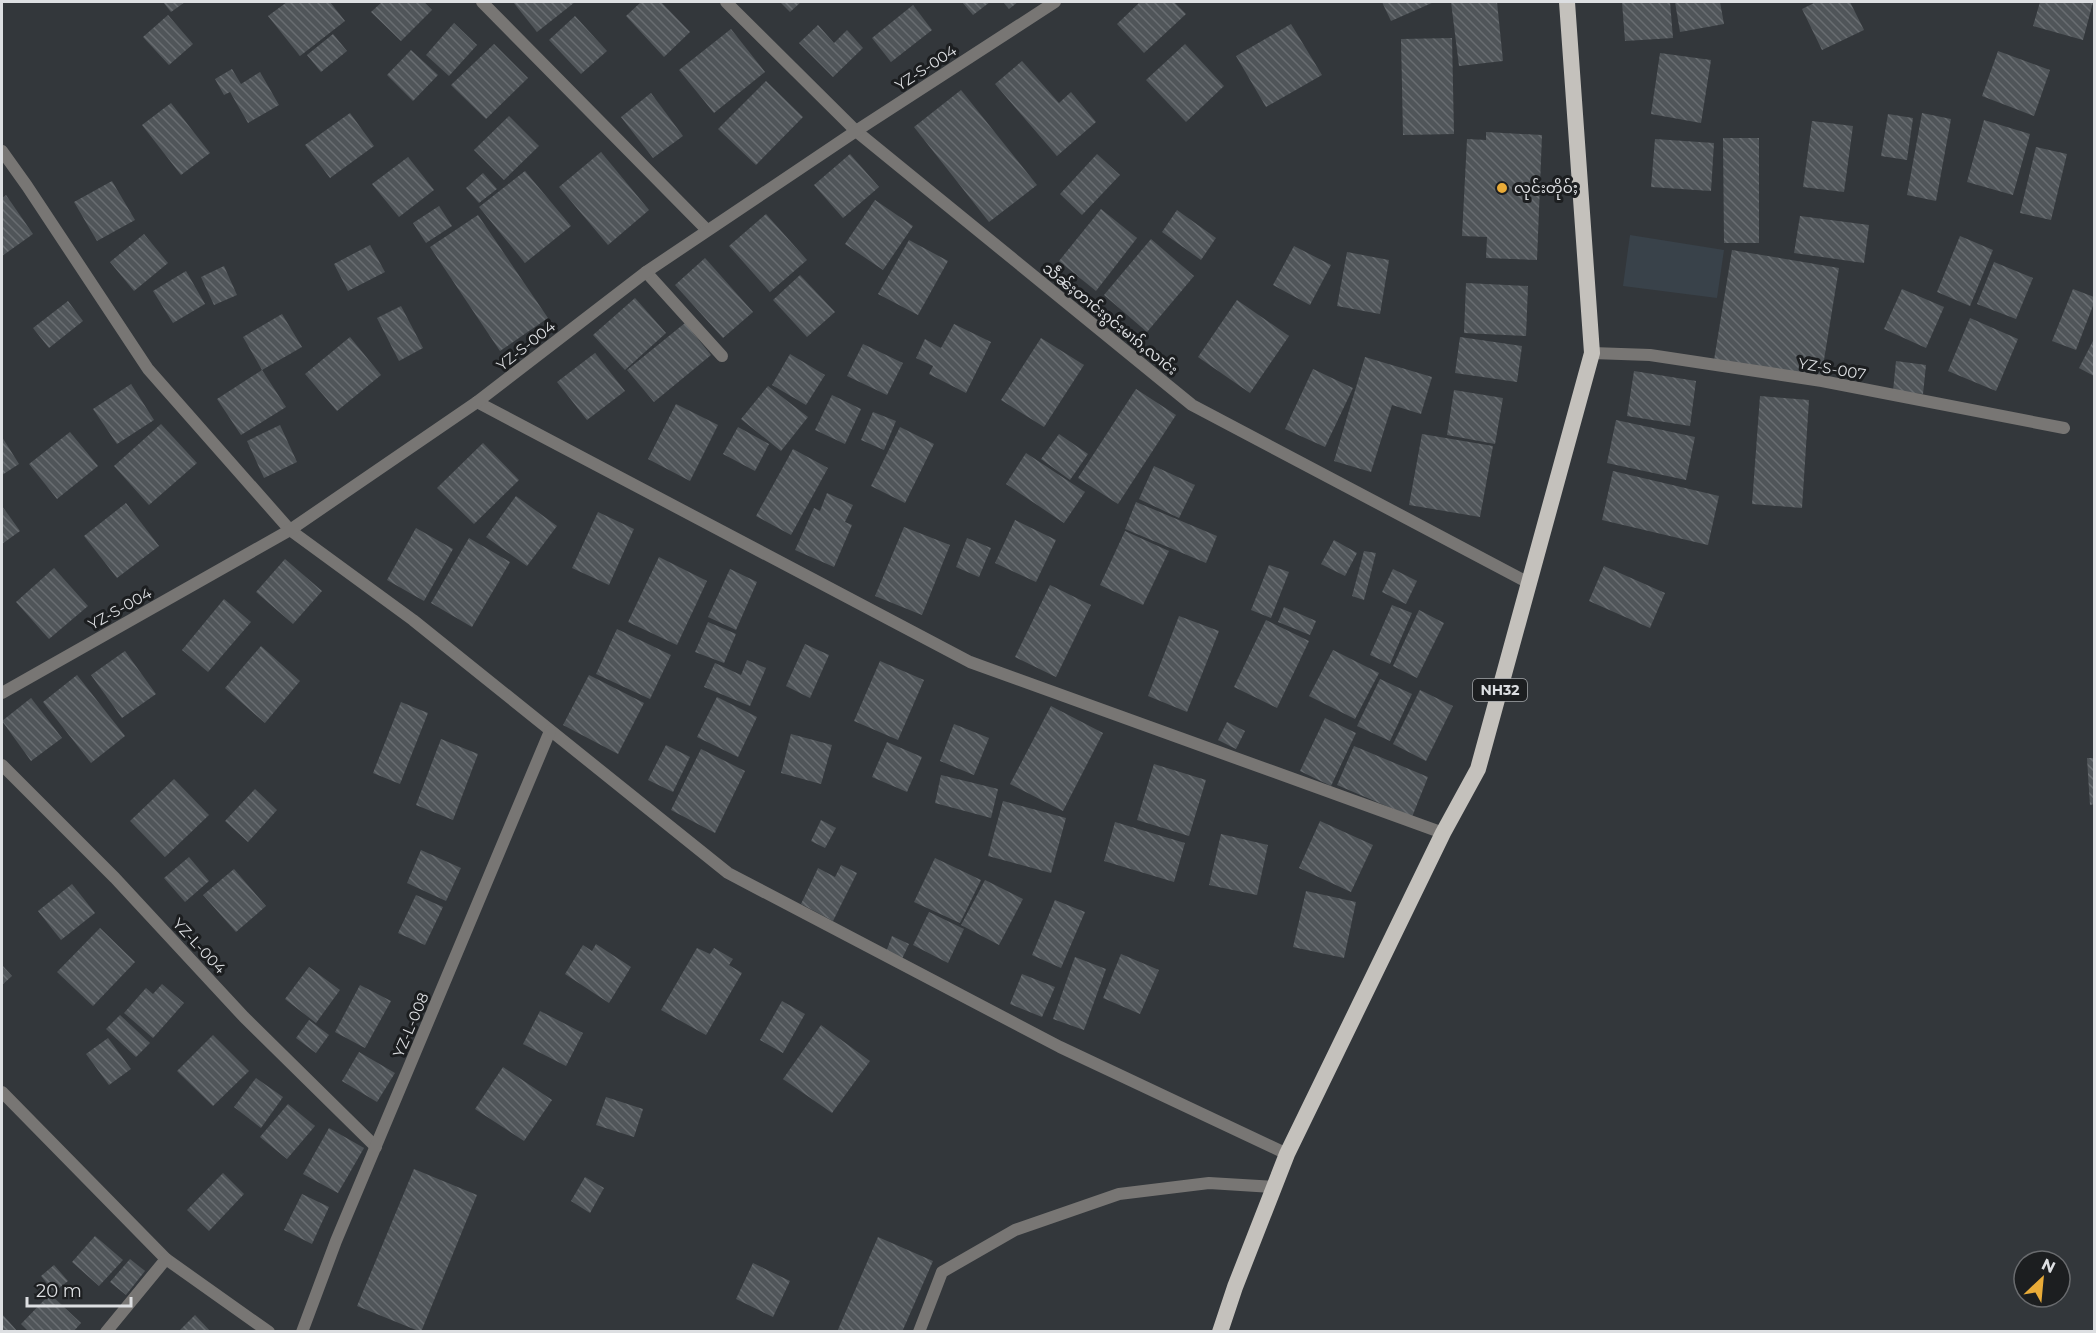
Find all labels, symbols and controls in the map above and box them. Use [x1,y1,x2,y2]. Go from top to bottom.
street label: YZ-S-004 [891,41,960,95]
place label: လုင်းတိုဝ်ႈ [1514,178,1578,200]
marker: လုင်းတိုဝ်ႈ [1495,181,1509,195]
street label: သဵၼ်ႈတၢင်းၵွင်းမၢၵ်ႇလၢင်း [1038,258,1182,380]
street label: YZ-S-004 [492,317,559,375]
street label: YZ-S-007 [1797,353,1868,384]
street label: YZ-S-004 [85,583,155,634]
road number: NH32 [1473,679,1527,701]
street label: YZ-L-004 [169,914,230,977]
street label: YZ-L-008 [388,989,433,1060]
north arrow [2012,1249,2072,1309]
text: N [2038,1255,2058,1277]
scale bar [27,1270,130,1308]
text: 20 m [36,1280,82,1302]

